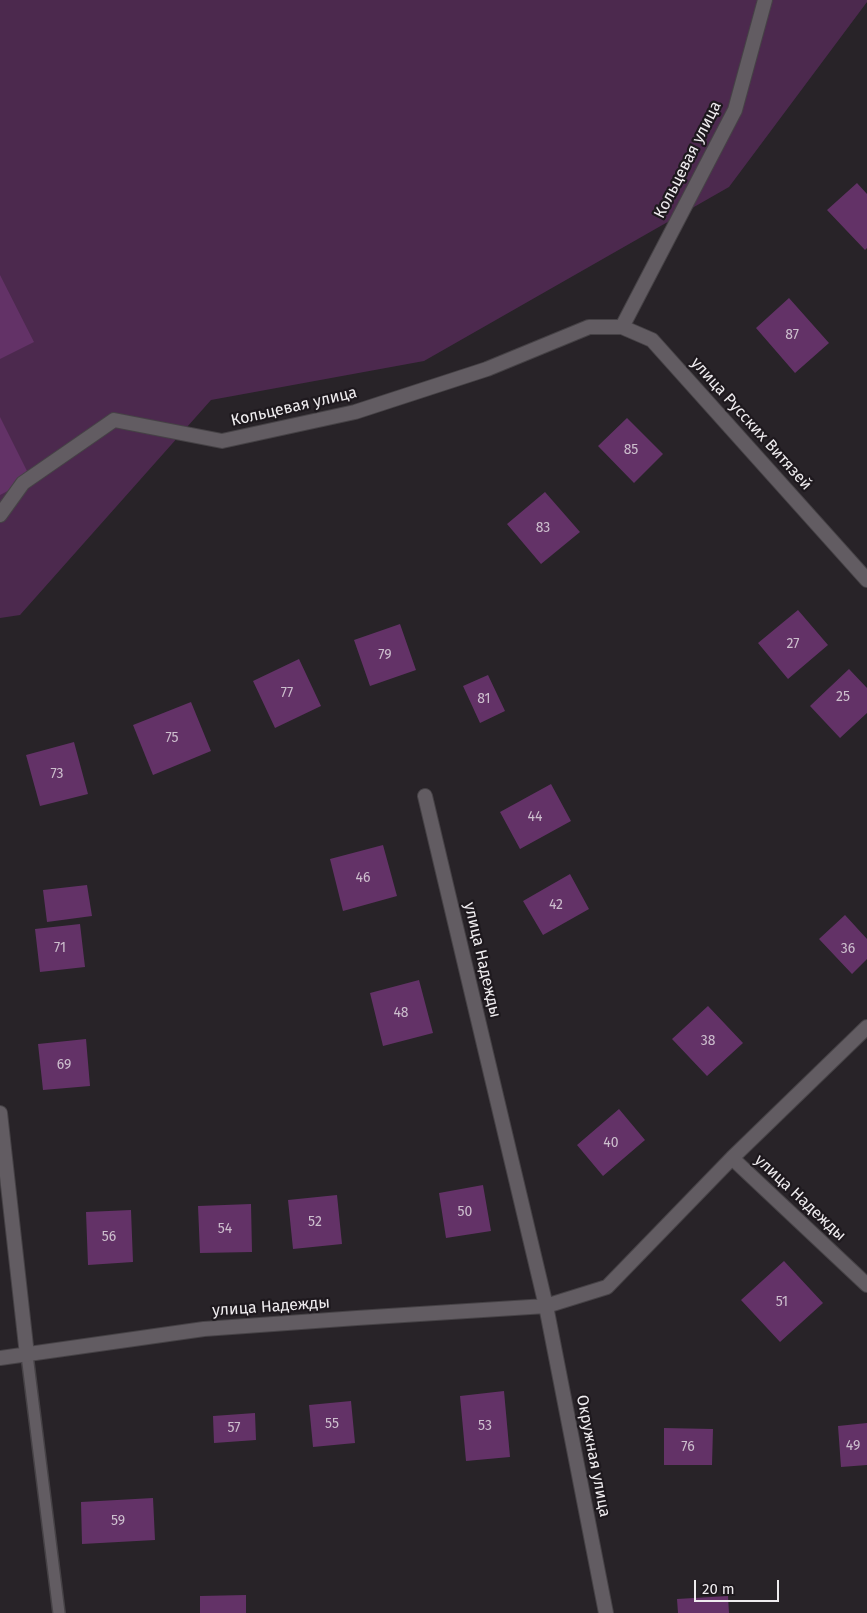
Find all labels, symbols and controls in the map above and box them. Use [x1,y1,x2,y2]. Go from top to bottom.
street label: Кольцевая улица [650,98,726,222]
house number: 87 [785,327,799,343]
street label: улица Русских Витязей [686,354,816,494]
street label: Кольцевая улица [229,383,359,431]
house number: 85 [624,442,638,458]
house number: 83 [536,520,550,536]
house number: 27 [786,636,800,652]
house number: 79 [378,647,392,663]
house number: 77 [281,685,293,701]
house number: 25 [836,689,850,705]
house number: 81 [477,691,491,707]
house number: 75 [165,730,179,746]
house number: 73 [50,766,64,782]
house number: 44 [528,809,542,825]
house number: 46 [356,870,370,886]
house number: 42 [549,897,563,913]
street label: улица Надежды [459,900,505,1020]
house number: 71 [54,940,66,956]
house number: 36 [841,941,855,957]
house number: 48 [393,1005,409,1021]
house number: 38 [701,1033,715,1049]
house number: 69 [57,1057,71,1073]
house number: 40 [603,1135,619,1151]
street label: улица Надежды [750,1151,850,1245]
house number: 50 [458,1204,472,1220]
house number: 52 [308,1214,322,1230]
house number: 54 [218,1221,232,1237]
house number: 56 [102,1229,116,1245]
street label: улица Надежды [211,1293,331,1321]
house number: 51 [776,1294,788,1310]
street label: Окружная улица [572,1393,614,1519]
house number: 55 [325,1416,339,1432]
house number: 53 [478,1418,492,1434]
house number: 57 [228,1420,240,1436]
house number: 49 [846,1438,860,1454]
house number: 76 [681,1439,695,1455]
house number: 59 [111,1513,125,1529]
scale bar [697,1570,782,1602]
text: 20 m [702,1580,735,1598]

